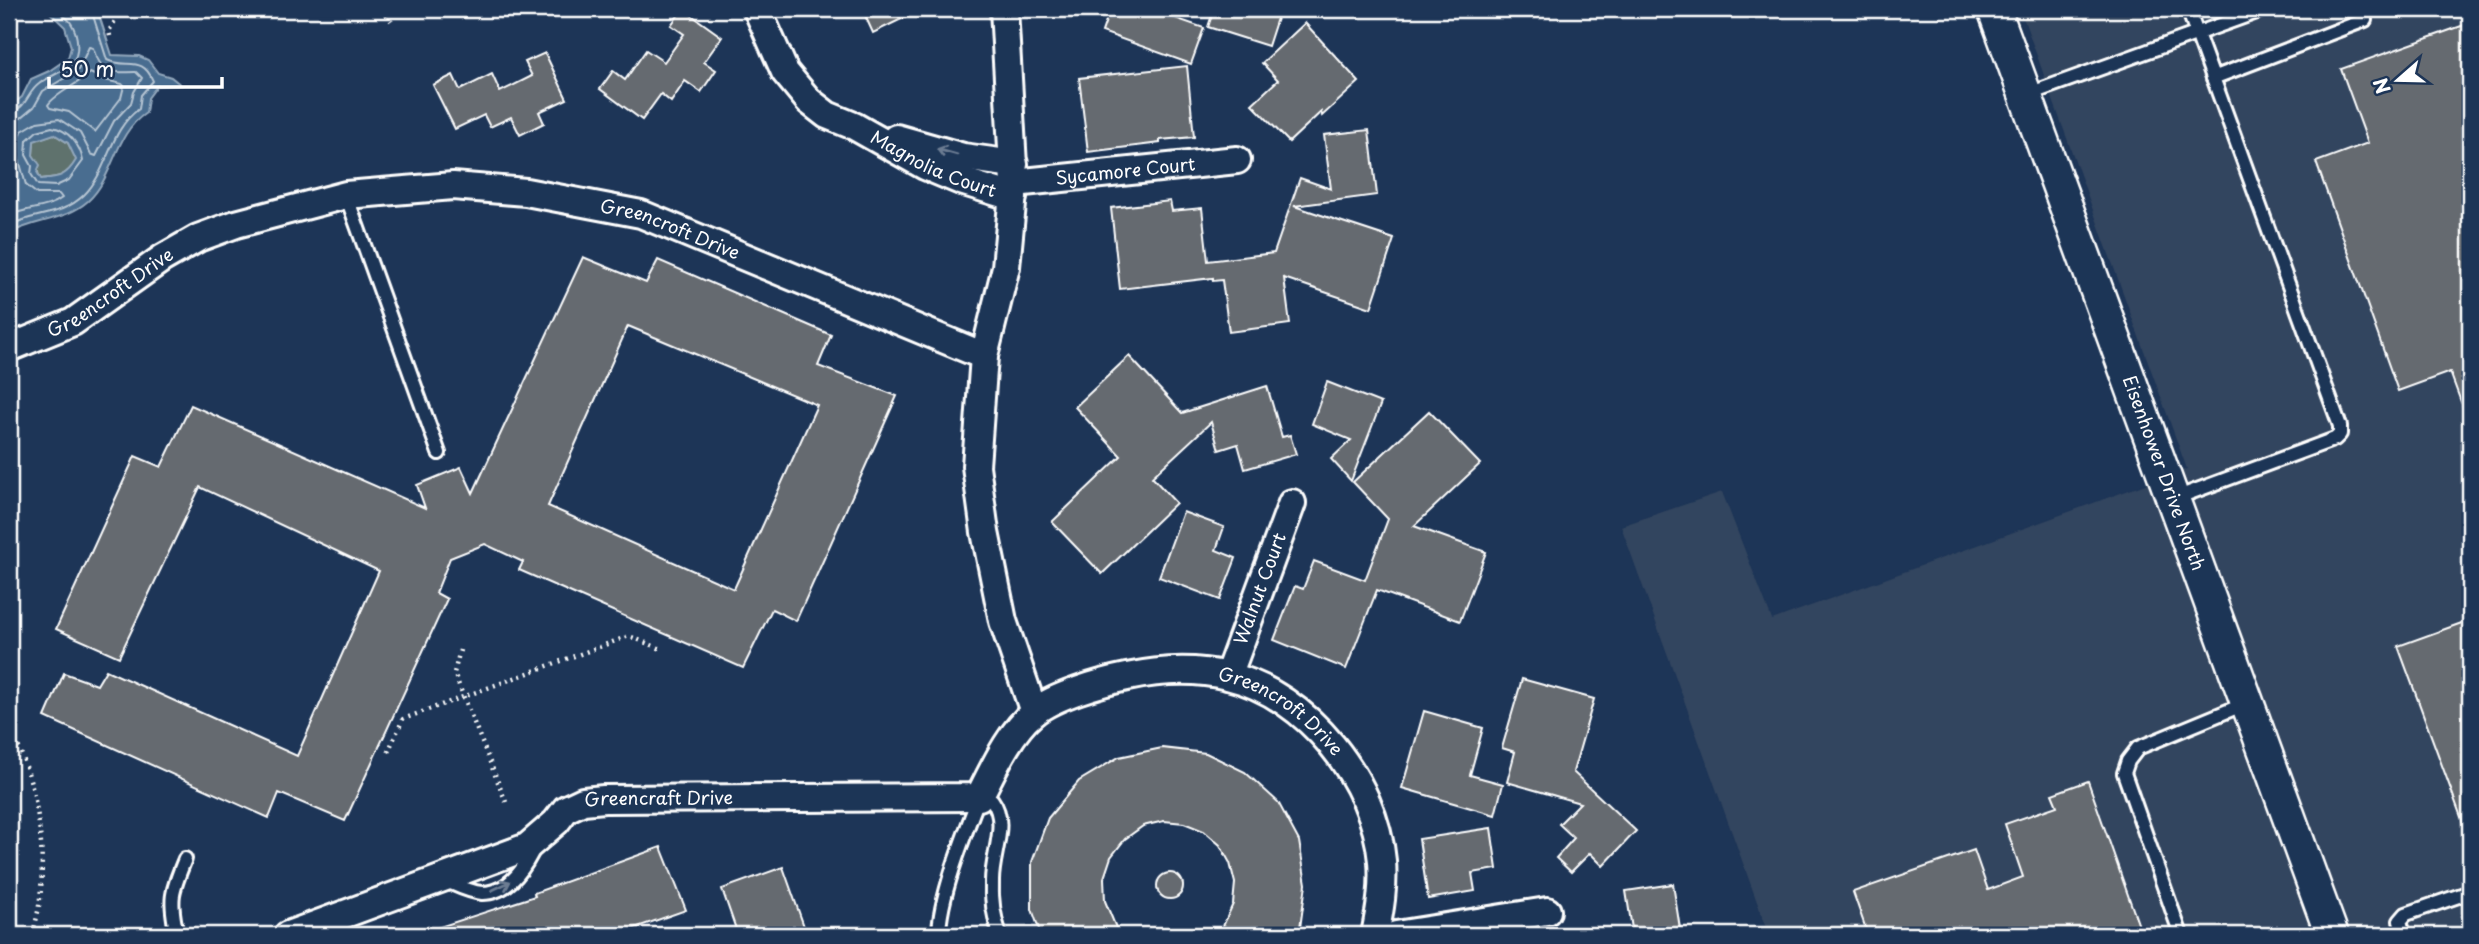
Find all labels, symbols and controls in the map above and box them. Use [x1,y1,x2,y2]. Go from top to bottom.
scale bar [49,46,222,90]
north arrow [2364,46,2434,116]
text: 50 m [60,52,114,84]
text: N [2365,74,2397,98]
street label: Magnolia Court [866,123,1000,203]
one-way arrow [936,145,958,158]
street label: Sycamore Court [1054,149,1196,191]
street label: Greencroft Drive [598,191,744,266]
street label: Greencroft Drive [43,240,178,343]
street label: Eisenhower Drive North [2117,371,2213,574]
street label: Walnut Court [1226,529,1292,648]
street label: Greencroft Drive [1216,659,1350,761]
street label: Greencraft Drive [583,783,733,813]
one-way arrow [490,879,511,892]

